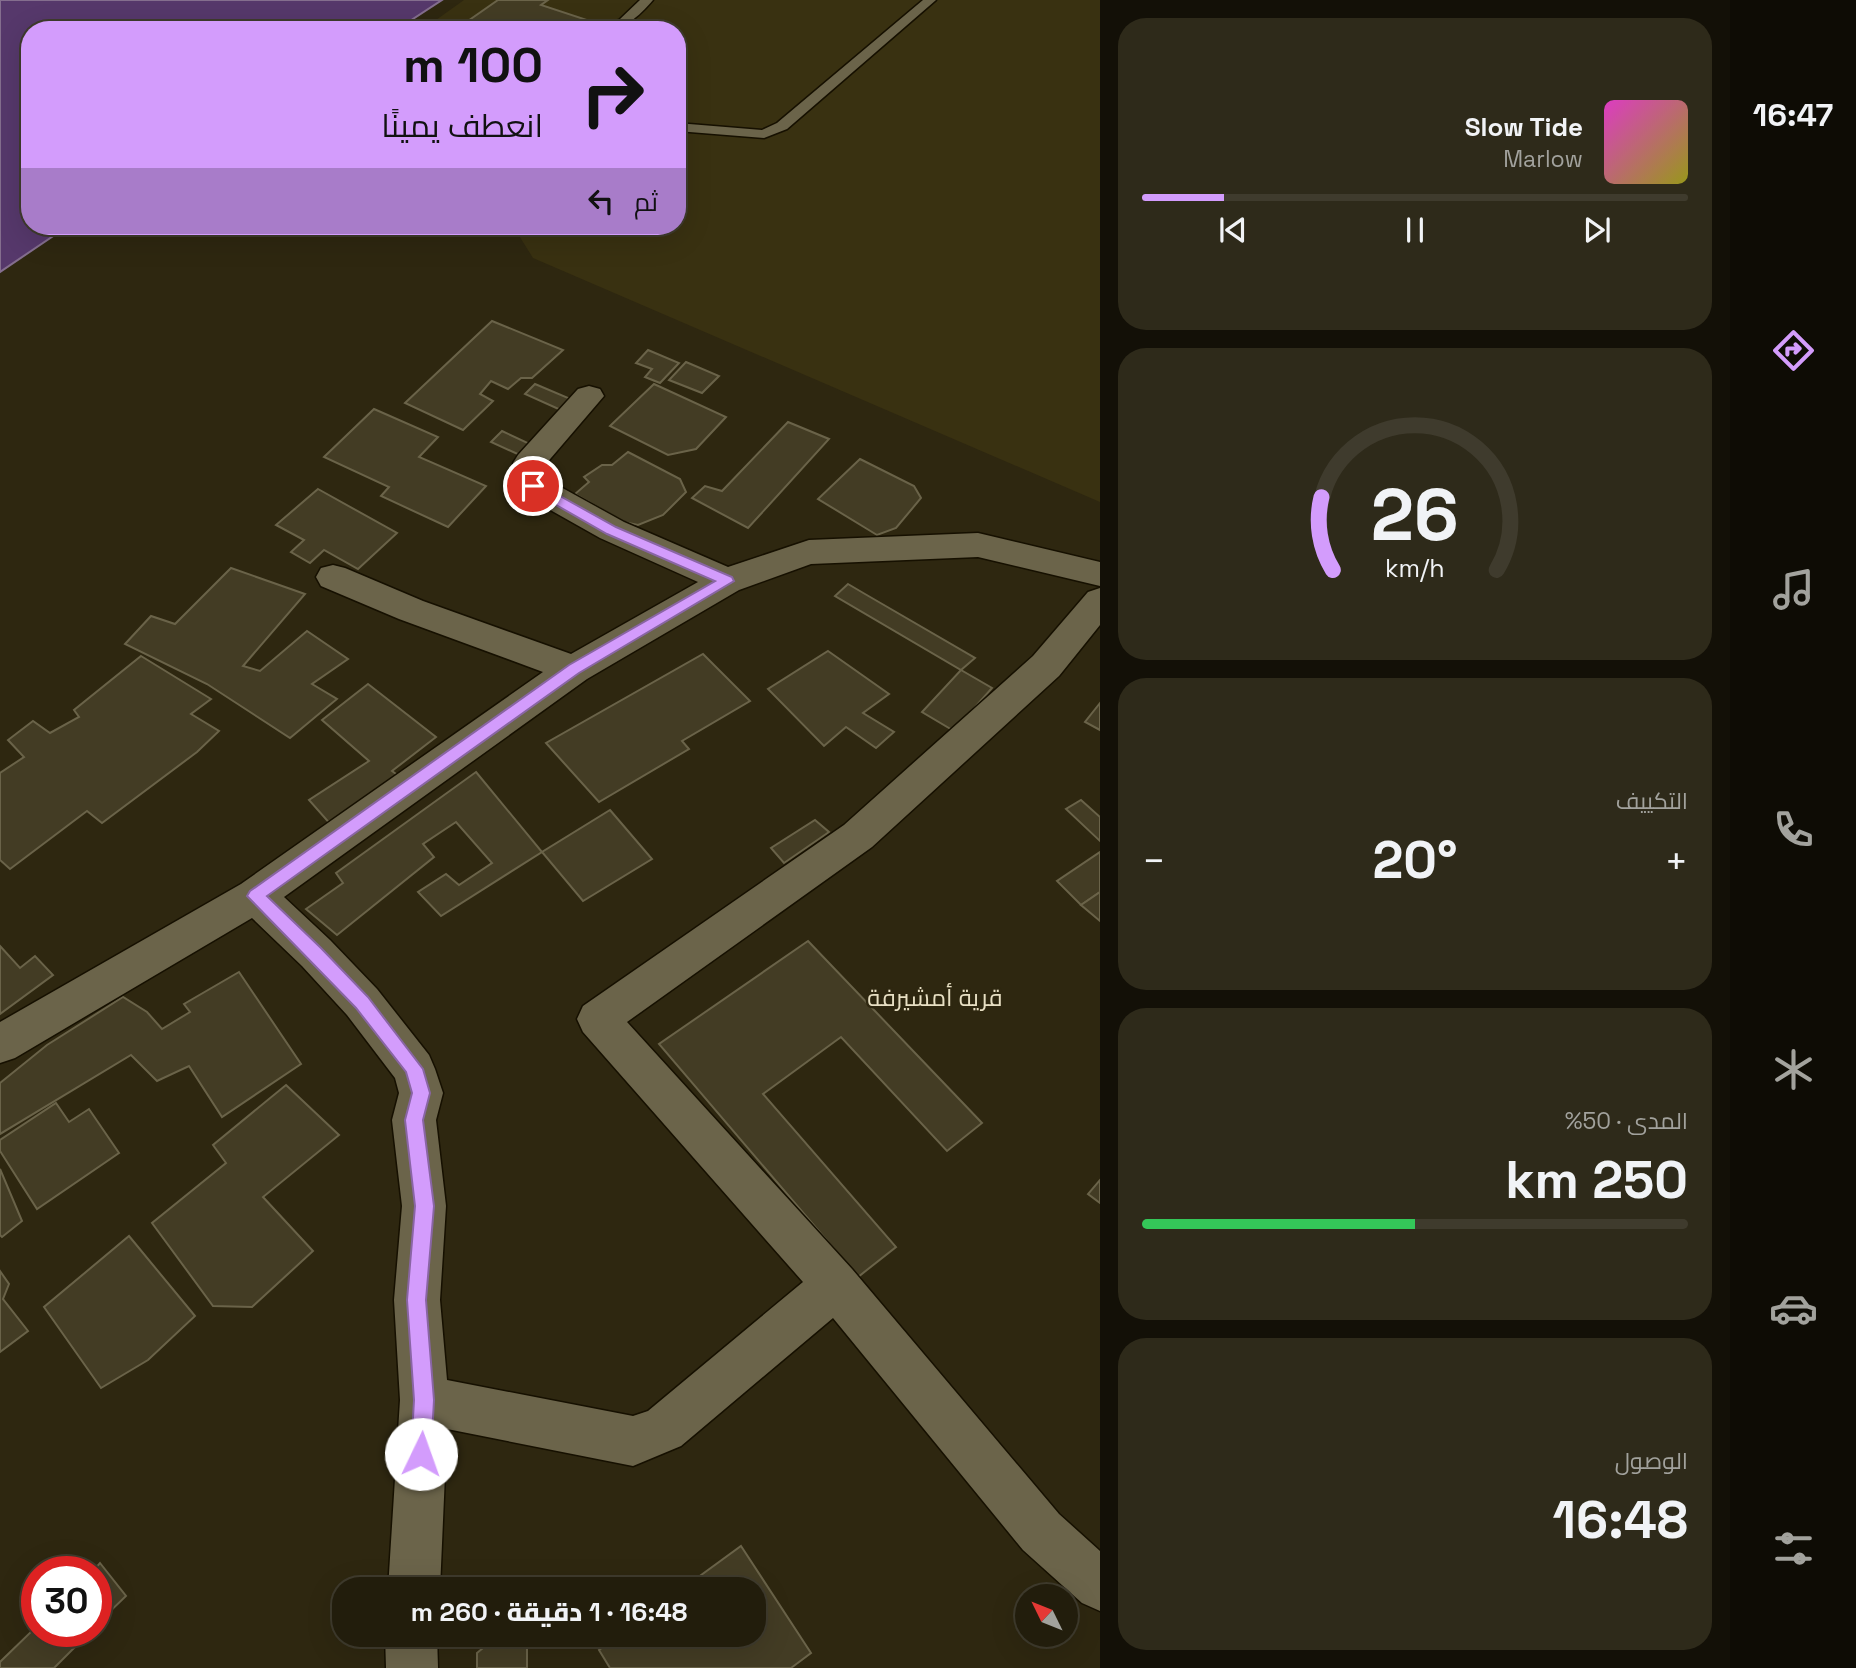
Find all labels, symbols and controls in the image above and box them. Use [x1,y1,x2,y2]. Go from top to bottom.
text: 100 m [403,34,543,96]
icon: right [567,49,658,140]
text: 16:47 [1753,95,1833,135]
text: انعطف يمينًا [381,106,543,146]
text: Slow Tide [1465,110,1583,144]
text: Marlow [1503,144,1583,174]
icon: left [582,182,620,220]
text: ثم [634,185,658,219]
icon: previous [1214,211,1252,249]
icon: pause [1396,211,1434,249]
icon: next [1578,211,1616,249]
icon: directions [1769,326,1818,375]
pin [503,456,563,516]
icon: arrive [514,467,552,505]
text: 26 [1371,468,1459,561]
text: km/h [1385,552,1445,584]
icon: music [1769,565,1818,614]
text: التكييف [1616,786,1688,816]
icon: phone [1769,805,1818,854]
text: 20° [1372,827,1458,893]
text: − [1142,837,1166,885]
text: + [1664,837,1688,885]
district label: قرية أمشيرفة [867,982,1003,1013]
icon: climate [1769,1045,1818,1094]
text: المدى · 50% [1565,1106,1688,1136]
text: 250 km [1505,1147,1688,1213]
icon: car [1769,1284,1818,1333]
position arrow [384,1417,458,1491]
text: الوصول [1615,1446,1688,1476]
text: 16:48 [1553,1487,1688,1553]
icon: filters [1769,1524,1818,1573]
speed limit sign: 30 [21,1556,112,1647]
north arrow [1015,1584,1078,1647]
map controls [1015,1584,1078,1647]
text: 16:48 · 1 دقيقة · 260 m [411,1595,687,1629]

